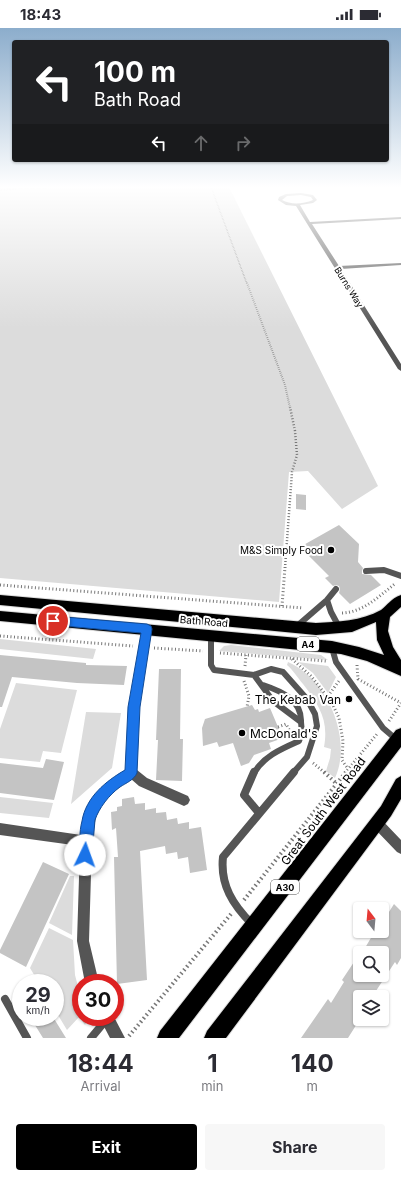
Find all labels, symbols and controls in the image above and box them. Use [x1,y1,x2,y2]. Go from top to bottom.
text: 18:43 [20,5,61,24]
text: 100 m [94,55,176,89]
icon: left [28,56,80,108]
text: Bath Road [94,89,181,110]
icon: left [148,132,170,154]
icon: ahead [190,132,212,154]
icon: right [232,132,254,154]
street label: Burns Way [332,265,366,309]
place label: M&S Simply Food [240,544,323,556]
marker: M&S Simply Food [326,545,336,555]
pin [36,604,70,638]
icon: arrive [42,610,64,632]
street label: Bath Road [179,613,229,629]
road number: A4 [297,637,319,651]
place label: The Kebab Van [255,692,341,707]
marker: The Kebab Van [344,694,354,704]
place label: McDonald's [250,726,318,741]
marker: McDonald's [237,728,247,738]
street label: Great South West Road [277,754,369,868]
position arrow [64,834,106,876]
road number: A30 [271,880,299,894]
north arrow [353,902,389,938]
map controls [353,902,389,1026]
button: search [353,946,389,982]
speed limit sign: 30 [72,974,124,1026]
text: 29 [25,983,51,1007]
button: layers [353,990,389,1026]
text: km/h [26,1004,50,1016]
text: 18:44 [67,1049,134,1078]
text: 1 [207,1049,218,1078]
text: 140 [291,1049,334,1078]
text: Arrival [81,1078,121,1094]
text: min [201,1078,223,1094]
text: m [307,1078,318,1094]
button: Exit [16,1124,197,1170]
button: Share [205,1124,385,1170]

